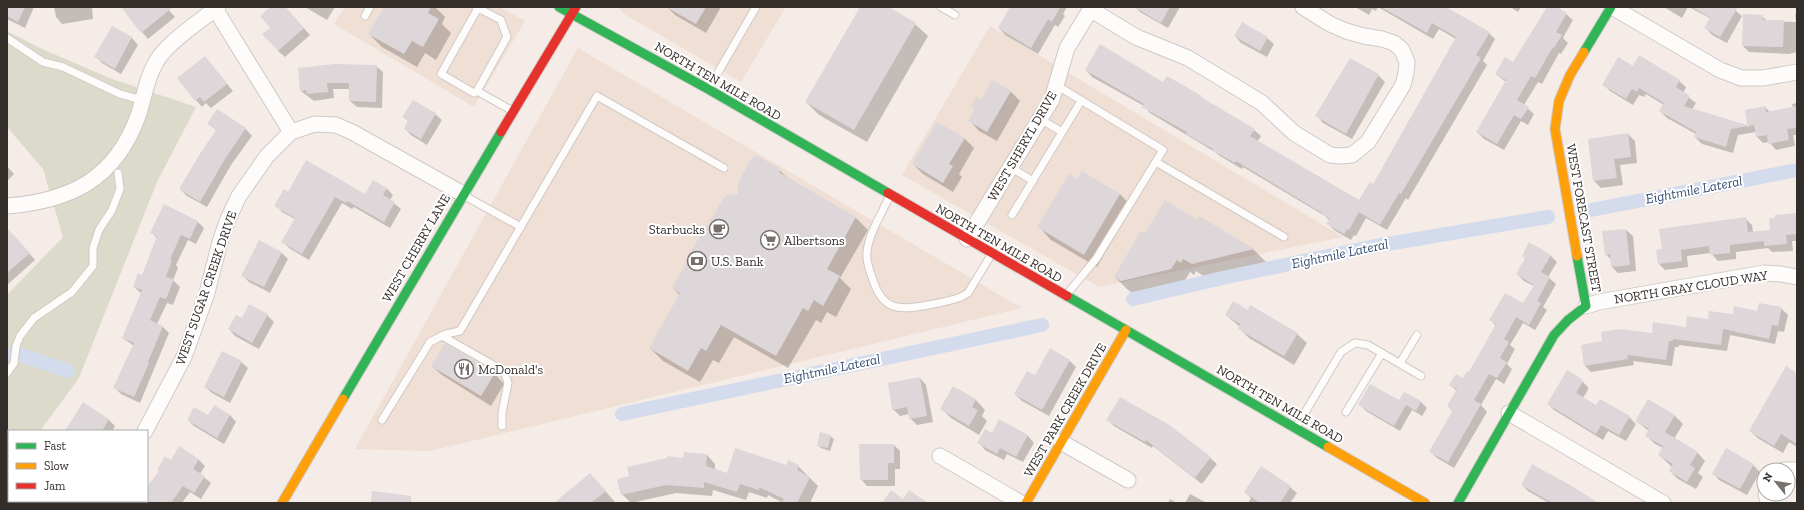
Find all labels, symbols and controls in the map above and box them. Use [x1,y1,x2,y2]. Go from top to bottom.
street label: NORTH TEN MILE ROAD [652,39,784,123]
street label: WEST SHERYL DRIVE [984,88,1060,204]
street label: WEST FORECAST STREET [1564,143,1604,293]
water label: Eightmile Lateral [1644,172,1744,208]
street label: WEST CHERRY LANE [379,191,453,305]
street label: NORTH TEN MILE ROAD [933,201,1065,285]
street label: WEST SUGAR CREEK DRIVE [173,209,240,367]
cafe icon: Starbucks [708,218,730,240]
place label: Starbucks [649,222,705,237]
supermarket icon: Albertsons [759,229,781,251]
place label: Albertsons [784,233,845,248]
water label: Eightmile Lateral [1290,235,1390,273]
bank icon: U.S. Bank [686,250,708,272]
place label: U.S. Bank [711,254,764,269]
street label: NORTH GRAY CLOUD WAY [1613,267,1769,307]
street label: WEST PARK CREEK DRIVE [1021,340,1110,480]
water label: Eightmile Lateral [782,350,882,388]
restaurant icon: McDonald's [453,358,475,380]
place label: McDonald's [478,362,544,377]
street label: NORTH TEN MILE ROAD [1214,362,1346,446]
legend [8,430,148,502]
text: Fast [44,439,67,453]
text: Slow [44,459,70,473]
north arrow [1756,462,1796,502]
text: N [1760,470,1776,484]
text: Jam [44,479,66,493]

